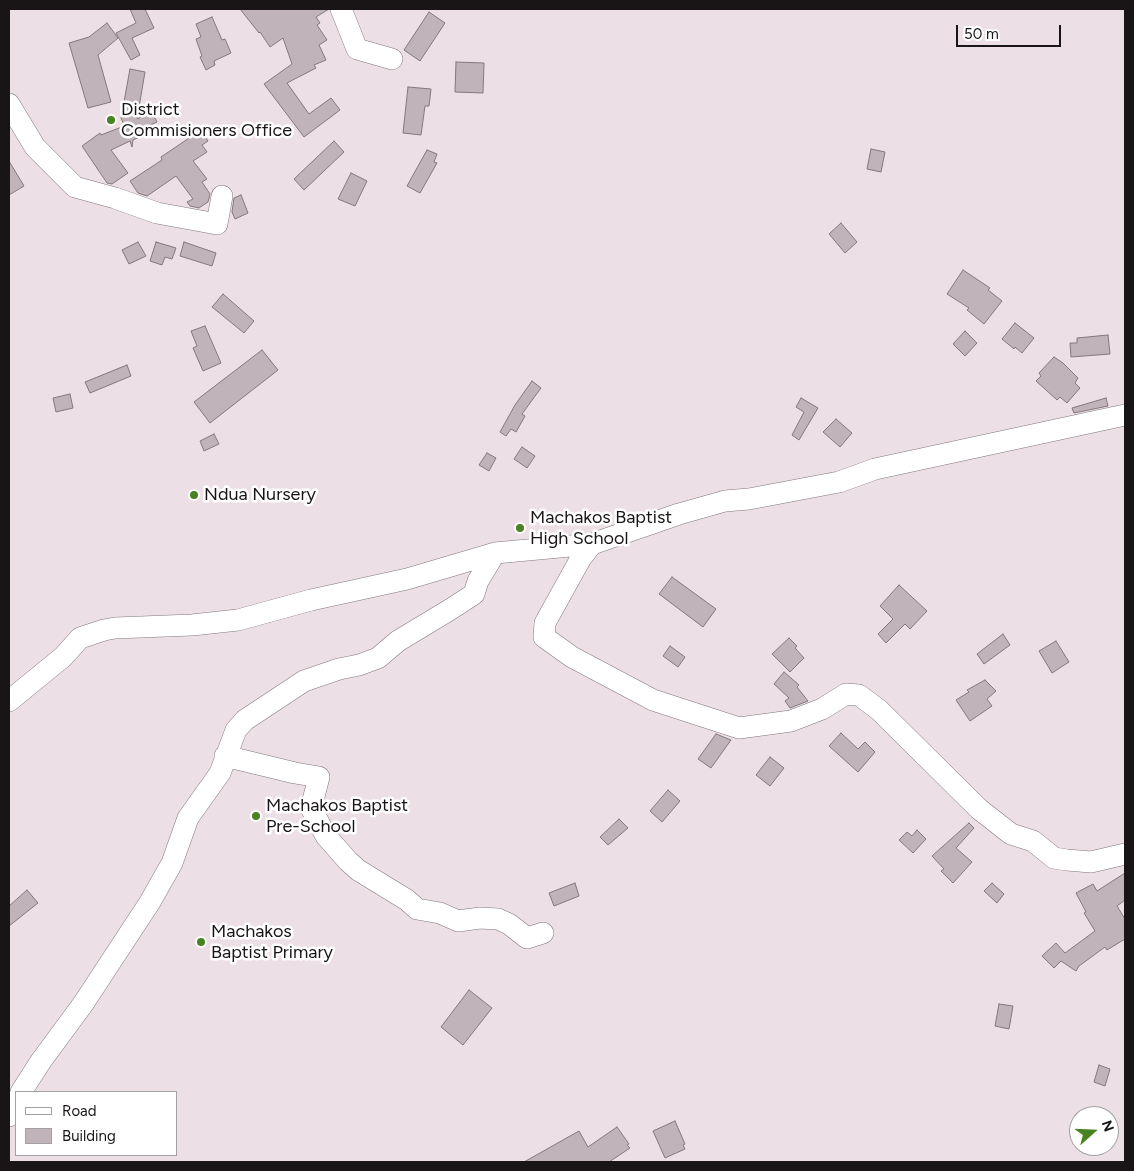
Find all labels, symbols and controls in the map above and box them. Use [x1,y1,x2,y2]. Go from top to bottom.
scale bar [959,15,1064,47]
text: 50 m [964,25,999,43]
place label: District Commisioners Office [121,99,292,142]
marker: District Commisioners Office [105,114,117,126]
place label: Ndua Nursery [204,484,316,506]
marker: Ndua Nursery [188,489,200,501]
place label: Machakos Baptist High School [530,507,672,550]
marker: Machakos Baptist High School [514,522,526,534]
place label: Machakos Baptist Pre-School [266,795,408,838]
marker: Machakos Baptist Pre-School [250,810,262,822]
place label: Machakos Baptist Primary [211,921,333,964]
marker: Machakos Baptist Primary [195,936,207,948]
legend [15,1091,178,1156]
text: Road [62,1102,97,1120]
north arrow [1069,1106,1119,1156]
text: N [1098,1118,1117,1134]
text: Building [62,1127,116,1145]

